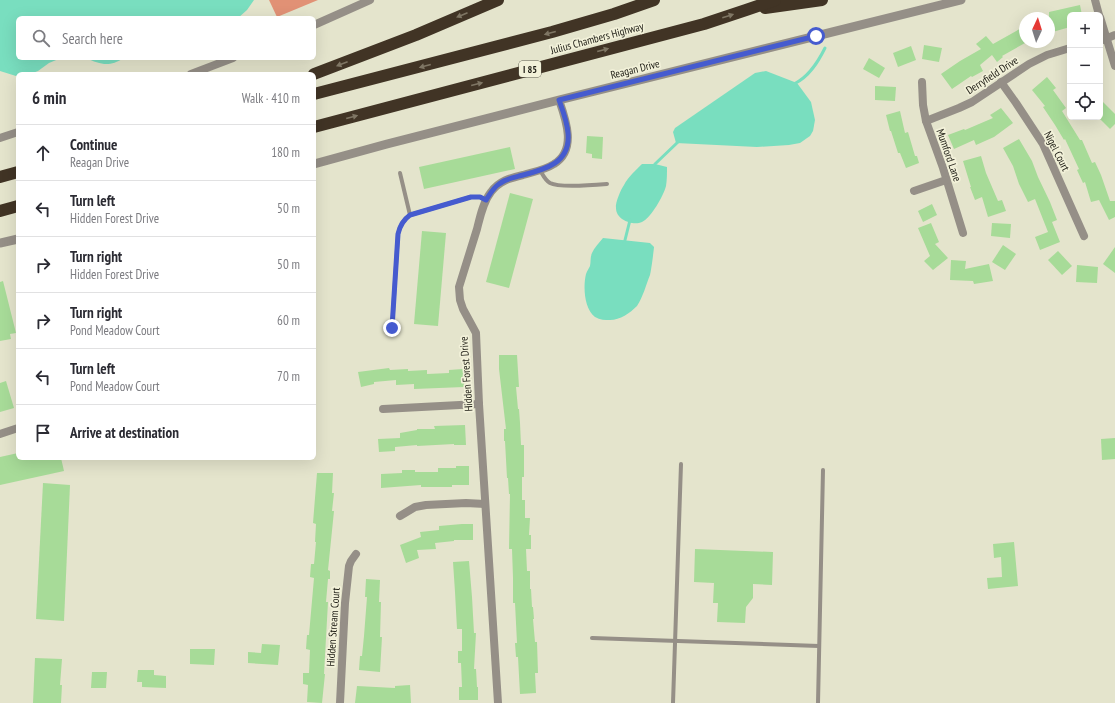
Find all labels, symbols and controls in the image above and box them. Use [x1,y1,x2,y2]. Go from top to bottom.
one-way arrow [457,12,468,18]
north arrow [1019,12,1055,48]
map controls [1067,12,1103,120]
button: + [1067,12,1103,48]
one-way arrow [723,13,735,19]
search box [16,16,316,60]
street label: Julius Chambers Highway [548,19,646,57]
icon: search [30,27,52,49]
route start [807,27,825,45]
text: Search here [62,29,123,48]
one-way arrow [544,30,557,36]
one-way arrow [597,47,609,53]
button: − [1067,48,1103,84]
street label: Derryfield Drive [963,53,1021,97]
street label: Reagan Drive [609,56,661,82]
one-way arrow [335,61,347,67]
road number: I 85 [519,61,541,77]
one-way arrow [418,63,430,69]
one-way arrow [472,81,484,87]
button: locate [1067,84,1103,120]
text: 6 min [32,87,66,109]
text: Walk · 410 m [242,90,300,107]
one-way arrow [346,114,358,120]
street label: Mumford Lane [933,127,965,184]
street label: Nigel Court [1041,129,1073,173]
text: Continue [70,135,117,154]
icon: ahead [32,142,54,164]
text: 180 m [271,144,300,161]
text: Reagan Drive [70,154,129,171]
text: Turn left [70,191,115,210]
icon: left [32,198,54,220]
text: 50 m [277,200,300,217]
text: Hidden Forest Drive [70,210,159,227]
text: Turn right [70,247,122,266]
icon: right [32,254,54,276]
text: 50 m [277,256,300,273]
text: Hidden Forest Drive [70,266,159,283]
text: Turn right [70,303,122,322]
icon: right [32,310,54,332]
text: 60 m [277,312,300,329]
route end [383,319,401,337]
text: Pond Meadow Court [70,322,160,339]
street label: Hidden Forest Drive [456,335,476,412]
text: Turn left [70,359,115,378]
icon: left [32,366,54,388]
text: 70 m [277,368,300,385]
text: Pond Meadow Court [70,378,160,395]
icon: arrive [32,422,54,444]
text: Arrive at destination [70,423,179,442]
street label: Hidden Stream Court [323,587,343,667]

